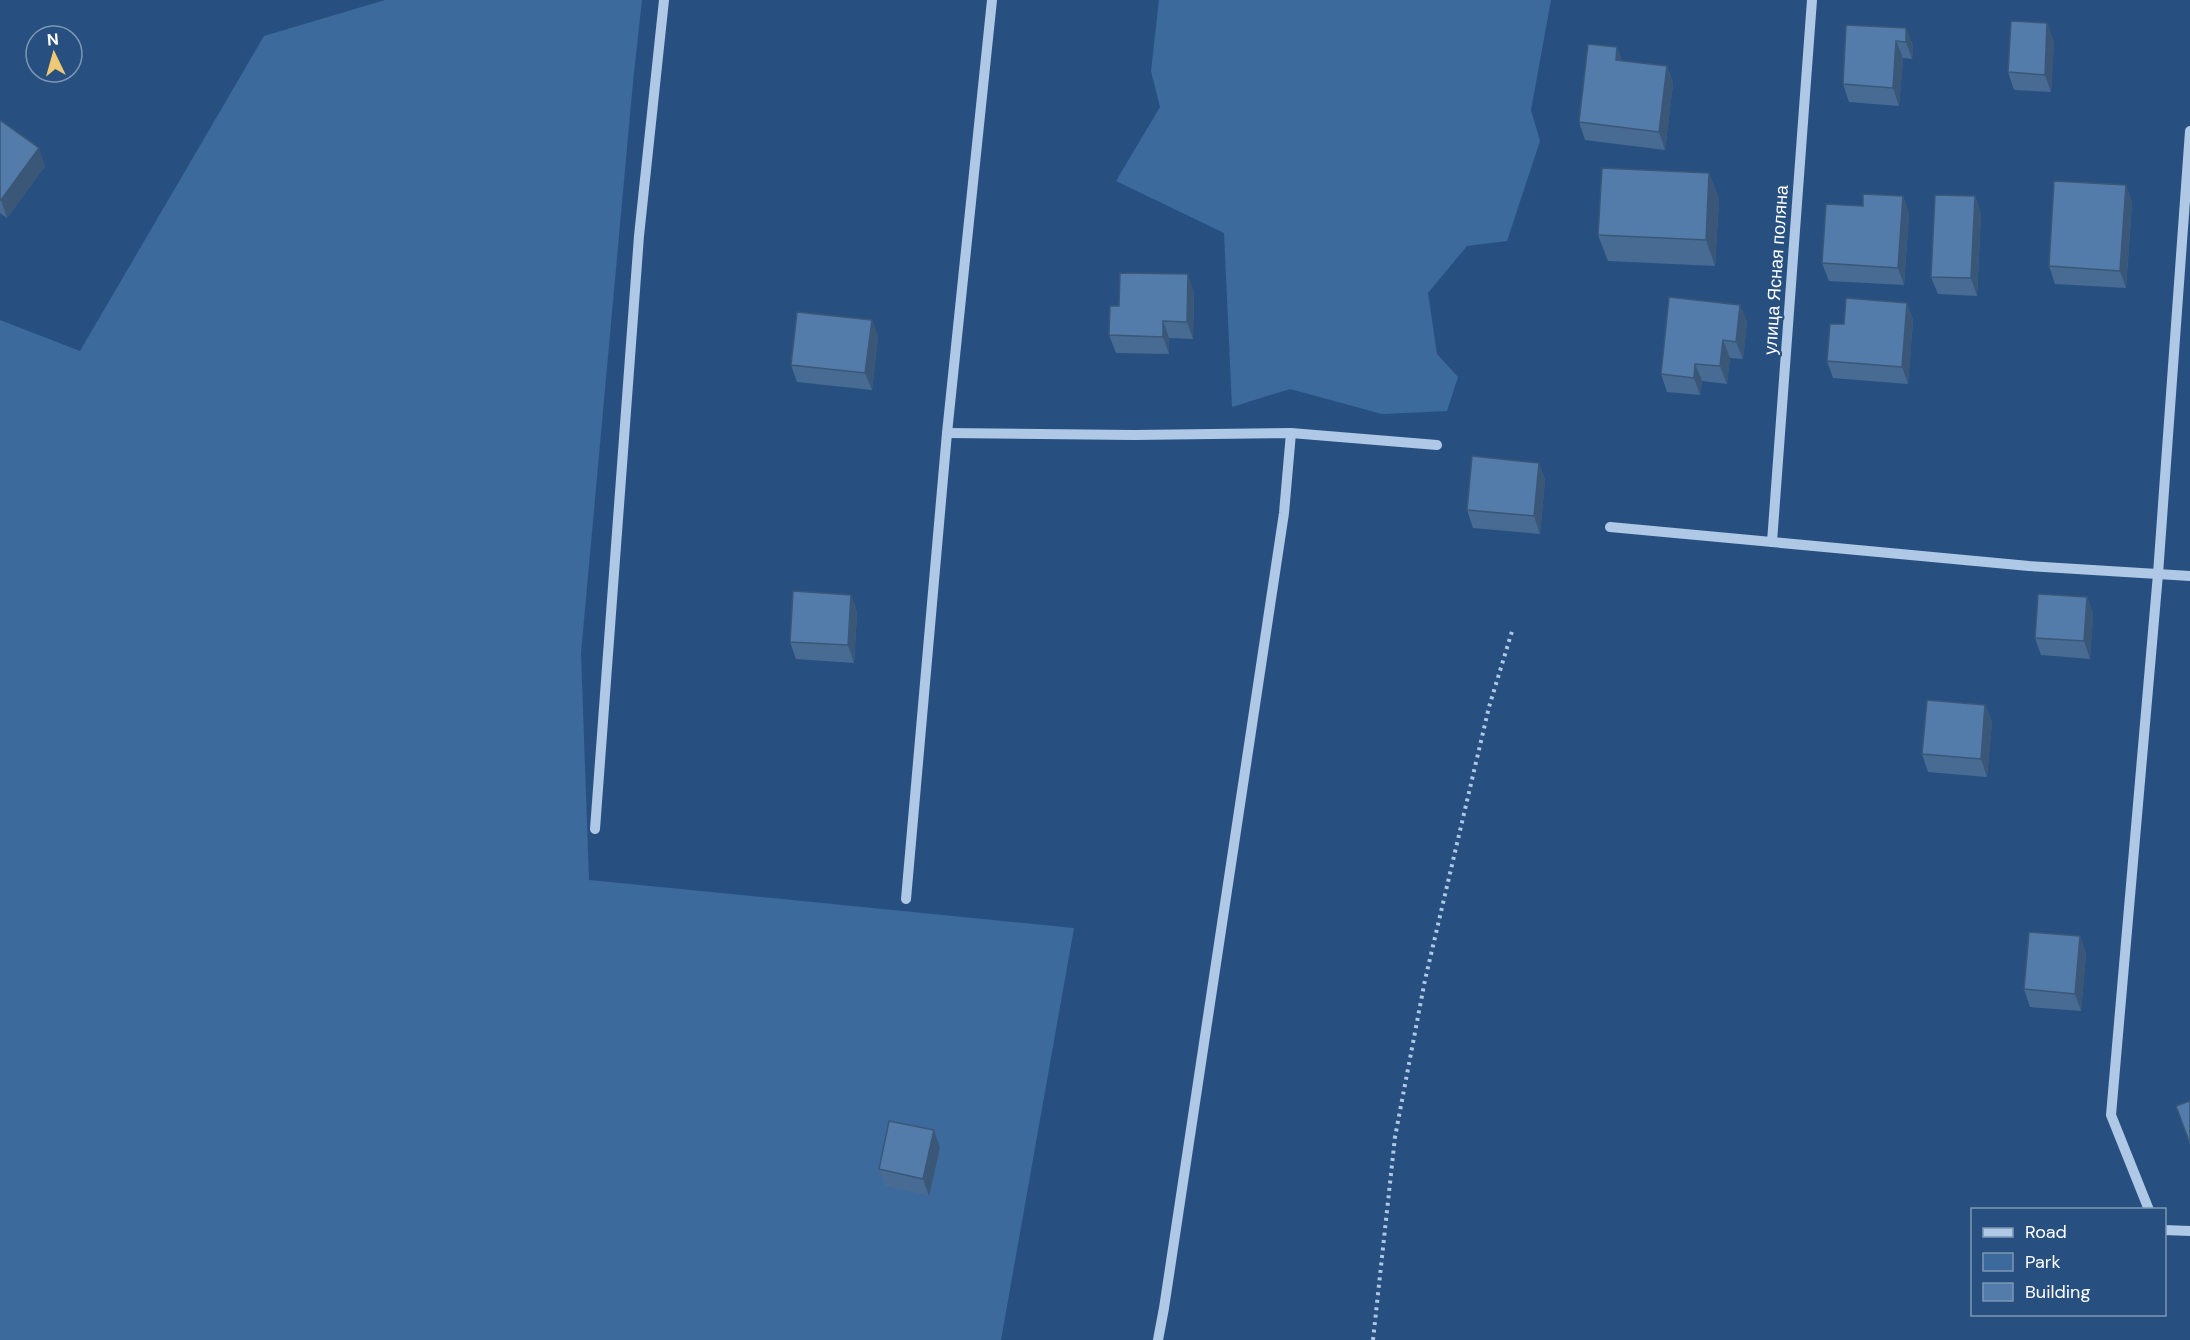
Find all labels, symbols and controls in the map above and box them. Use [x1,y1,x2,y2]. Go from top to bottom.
north arrow [24,24,84,84]
text: N [46,29,59,51]
street label: улица Ясная поляна [1758,183,1794,356]
legend [1971,1208,2166,1316]
text: Road [2025,1220,2067,1244]
text: Park [2025,1250,2061,1274]
text: Building [2025,1280,2090,1304]

